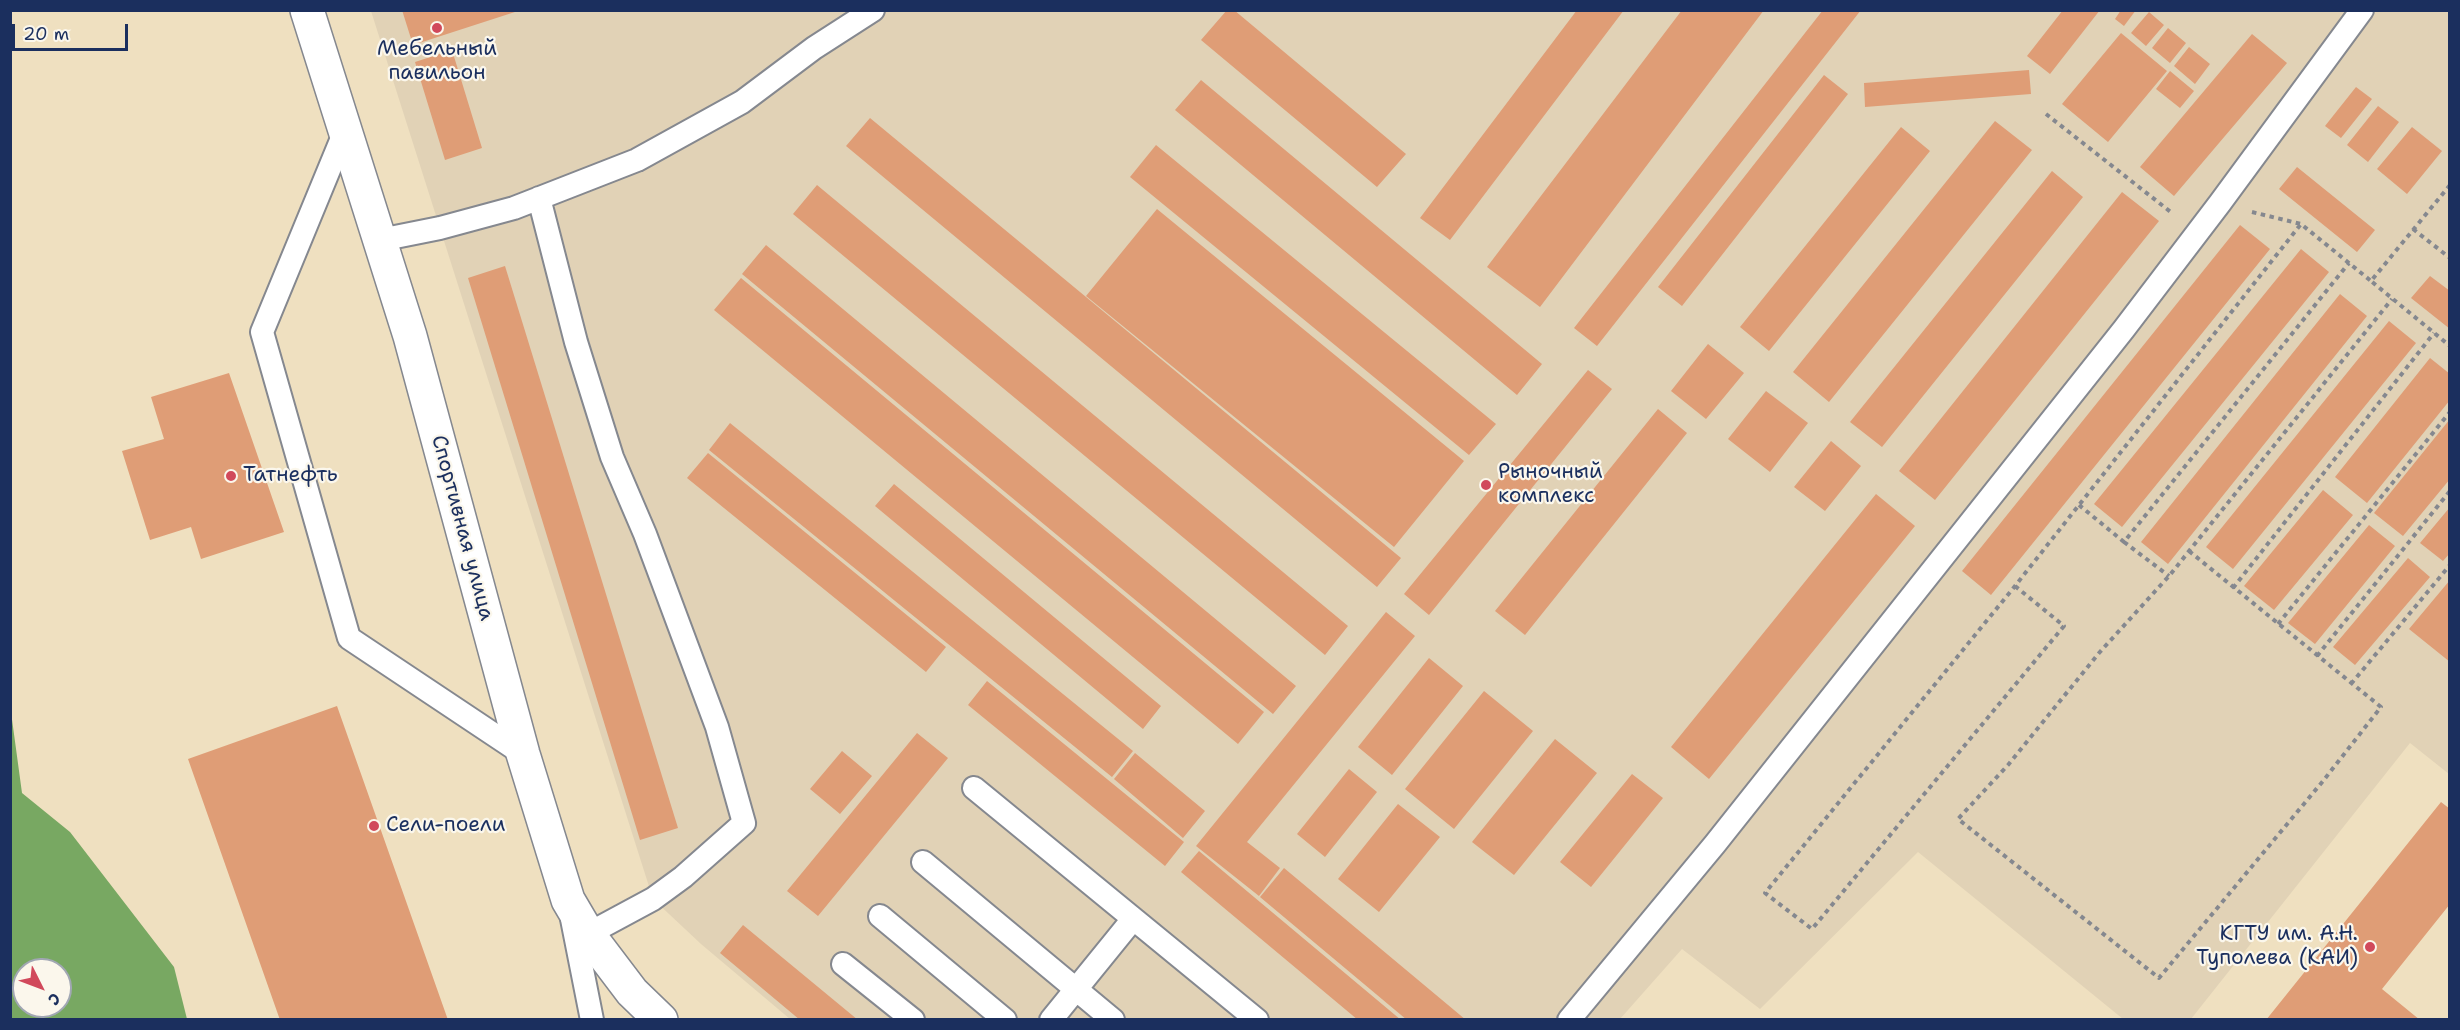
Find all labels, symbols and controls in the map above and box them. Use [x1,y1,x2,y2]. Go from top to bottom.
scale bar [15,12,130,50]
marker: Мебельный павильон [430,21,444,35]
text: 20 m [23,22,69,46]
place label: Мебельный павильон [377,37,497,87]
street label: Спортивная улица [425,433,499,623]
place label: Рыночный комплекс [1498,460,1603,510]
place label: Татнефть [243,463,338,489]
marker: Татнефть [224,469,238,483]
marker: Рыночный комплекс [1479,478,1493,492]
place label: Сели-поели [386,813,505,839]
marker: Сели-поели [367,819,381,833]
place label: КГТУ им. А.Н. Туполева (КАИ) [2196,922,2358,972]
marker: КГТУ им. А.Н. Туполева (КАИ) [2363,940,2377,954]
north arrow [12,958,72,1018]
text: С [43,988,65,1010]

